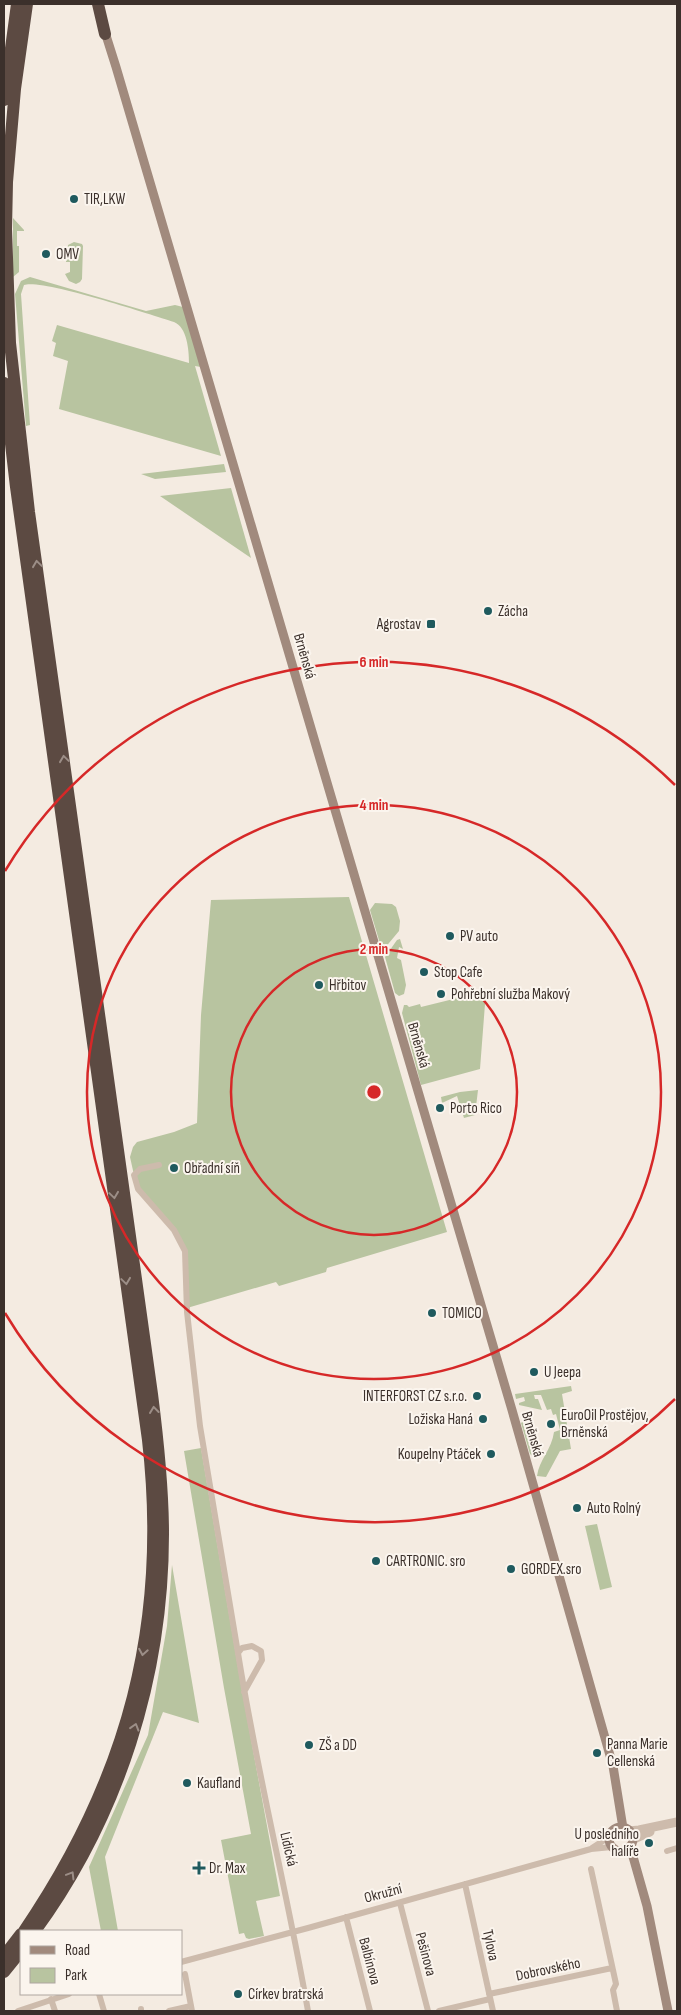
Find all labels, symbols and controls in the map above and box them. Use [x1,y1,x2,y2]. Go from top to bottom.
place label: TIR,LKW [84,190,125,209]
marker: TIR,LKW [68,193,80,205]
place label: OMV [56,245,79,264]
marker: OMV [40,248,52,260]
one-way arrow [32,560,43,568]
place label: Zácha [498,602,528,621]
marker: Zácha [482,605,494,617]
place label: Agrostav [376,615,421,634]
marker: Agrostav [425,618,437,630]
street label: Brněnská [289,631,320,681]
text: 6 min [359,653,389,672]
one-way arrow [59,755,70,763]
text: 4 min [360,796,388,815]
place label: PV auto [460,927,498,946]
marker: PV auto [444,930,456,942]
text: 2 min [360,940,388,959]
place label: Stop Cafe [434,963,483,982]
marker: Stop Cafe [418,966,430,978]
place label: Hřbitov [329,976,367,995]
marker: Hřbitov [313,979,325,991]
place label: Pohřební služba Makový [451,985,570,1004]
marker: Pohřební služba Makový [435,988,447,1000]
street label: Brněnská [403,1020,434,1070]
centre of rings [365,1083,383,1101]
place label: Porto Rico [450,1099,502,1118]
marker: Porto Rico [434,1102,446,1114]
place label: Obřadní síň [184,1159,240,1178]
marker: Obřadní síň [168,1162,180,1174]
one-way arrow [109,1190,119,1199]
one-way arrow [120,1278,131,1286]
place label: TOMICO [442,1304,482,1323]
marker: TOMICO [426,1307,438,1319]
place label: U Jeepa [544,1363,581,1382]
marker: U Jeepa [528,1366,540,1378]
place label: INTERFORST CZ s.r.o. [363,1387,467,1406]
marker: INTERFORST CZ s.r.o. [471,1390,483,1402]
one-way arrow [149,1406,160,1414]
place label: EuroOil Prostějov, Brněnská [561,1406,649,1442]
street label: Brněnská [517,1409,548,1459]
place label: Ložiska Haná [408,1410,473,1429]
marker: Ložiska Haná [477,1413,489,1425]
marker: EuroOil Prostějov, Brněnská [545,1418,557,1430]
place label: Koupelny Ptáček [398,1445,481,1464]
marker: Koupelny Ptáček [485,1448,497,1460]
place label: Auto Rolný [586,1499,641,1518]
marker: Auto Rolný [571,1502,583,1514]
place label: CARTRONIC. sro [386,1552,466,1571]
marker: CARTRONIC. sro [370,1555,382,1567]
place label: GORDEX.sro [521,1560,581,1579]
marker: GORDEX.sro [505,1563,517,1575]
one-way arrow [139,1648,149,1657]
one-way arrow [130,1723,140,1731]
place label: Panna Marie Cellenská [607,1735,668,1771]
place label: ZŠ a DD [319,1736,357,1755]
marker: ZŠ a DD [303,1739,315,1751]
marker: Panna Marie Cellenská [591,1747,603,1759]
place label: Kaufland [197,1774,241,1793]
marker: Kaufland [181,1777,193,1789]
place label: U posledního halíře [574,1825,639,1861]
street label: Lidická [275,1830,302,1868]
marker: U posledního halíře [643,1837,655,1849]
place label: Dr. Max [209,1859,246,1878]
marker: Dr. Max [193,1862,205,1874]
one-way arrow [64,1872,74,1881]
street label: Okružní [362,1879,404,1908]
street label: Tylova [478,1928,503,1963]
legend [20,1930,182,1995]
street label: Pešinova [411,1930,440,1978]
street label: Balbínova [354,1935,385,1987]
text: Road [65,1941,90,1960]
street label: Dobrovského [514,1953,582,1986]
text: Park [65,1966,87,1985]
place label: Církev bratrská [248,1985,324,2004]
marker: Církev bratrská [232,1988,244,2000]

